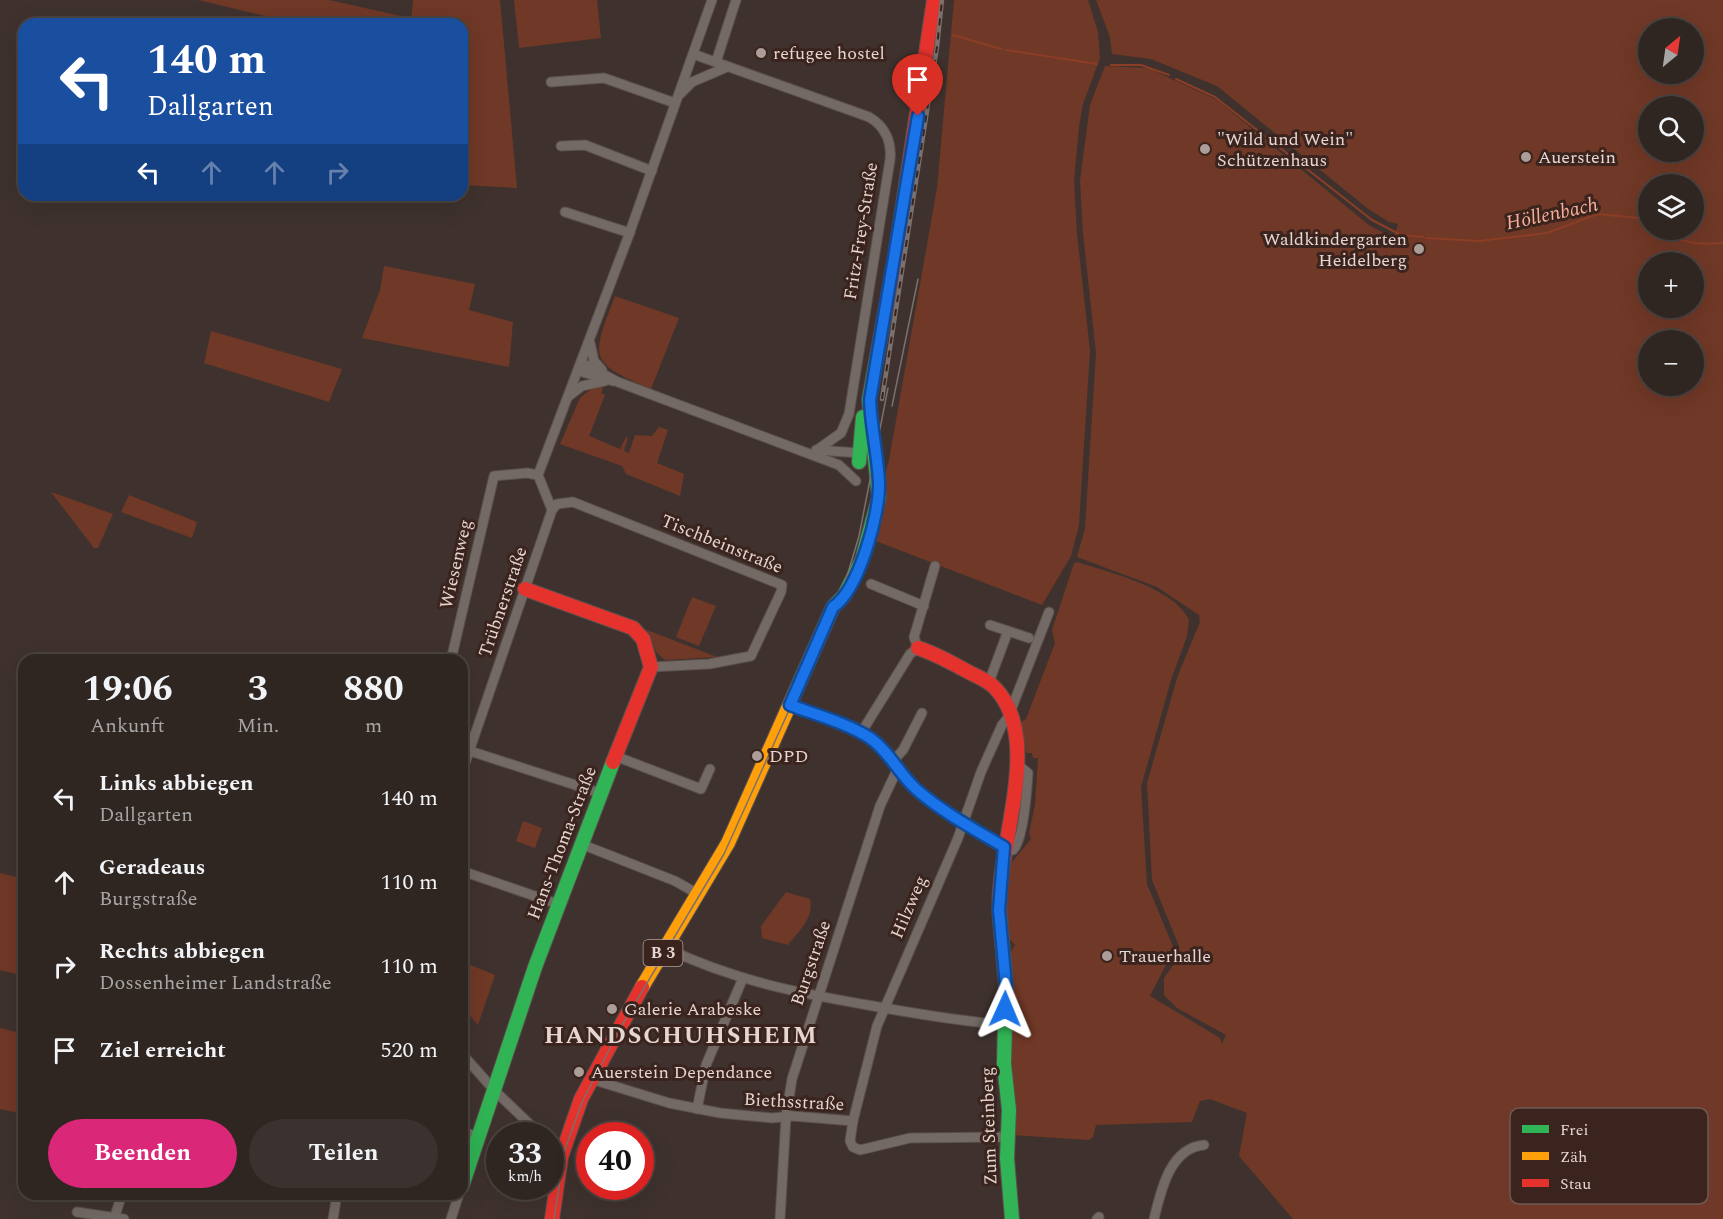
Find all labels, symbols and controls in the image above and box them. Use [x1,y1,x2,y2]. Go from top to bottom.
north arrow [1638,18,1704,84]
map controls [1638,18,1704,396]
text: 140 m [147,29,266,92]
place label: refugee hostel [773,40,885,67]
icon: left [48,42,126,120]
marker: refugee hostel [754,46,768,60]
pin [892,54,943,116]
icon: arrive [901,63,934,96]
text: Dallgarten [147,86,274,128]
button: search [1638,96,1704,162]
place label: "Wild und Wein" Schützenhaus [1217,126,1353,174]
marker: "Wild und Wein" Schützenhaus [1198,142,1212,156]
place label: Auerstein [1538,144,1616,171]
marker: Auerstein [1519,150,1533,164]
icon: left [132,156,165,189]
icon: ahead [195,156,228,189]
icon: ahead [258,156,291,189]
icon: right [321,156,354,189]
street label: Fritz-Frey-Straße [837,160,885,302]
button: layers [1638,174,1704,240]
water label: Höllenbach [1503,190,1601,238]
place label: Waldkindergarten Heidelberg [1263,226,1407,274]
marker: Waldkindergarten Heidelberg [1412,242,1426,256]
button: + [1638,252,1704,318]
button: − [1638,330,1704,396]
street label: Tischbeinstraße [657,507,787,581]
street label: Wiesenweg [433,517,479,611]
street label: Trübnerstraße [472,543,534,661]
text: 19:06 [82,662,173,717]
text: 3 [248,662,268,717]
text: 880 [343,662,404,717]
text: Ankunft [90,711,165,741]
text: Min. [237,711,279,741]
text: m [365,711,382,741]
place label: DPD [769,743,808,770]
marker: DPD [750,749,764,763]
street label: Hans-Thoma-Straße [520,762,604,924]
text: Links abbiegen [99,767,254,800]
icon: left [48,782,81,815]
text: 140 m [381,782,438,815]
text: Dallgarten [99,800,193,830]
text: Geradeaus [99,851,205,884]
icon: ahead [48,866,81,899]
text: 110 m [381,866,438,899]
street label: Hilzweg [884,871,934,943]
text: Burgstraße [99,884,197,914]
street label: Burgstraße [784,917,838,1009]
text: Rechts abbiegen [99,935,265,968]
road number: B 3 [644,940,682,966]
place label: Trauerhalle [1119,943,1211,970]
marker: Trauerhalle [1100,949,1114,963]
icon: right [48,950,81,983]
text: 110 m [381,950,438,983]
text: Dossenheimer Landstraße [99,968,332,998]
position arrow [973,977,1037,1041]
place label: Galerie Arabeske [624,996,761,1023]
marker: Galerie Arabeske [605,1002,619,1016]
district label: HANDSCHUHSHEIM [544,1018,818,1054]
icon: arrive [48,1034,81,1067]
text: Ziel erreicht [99,1034,226,1067]
text: 520 m [381,1034,438,1067]
place label: Auerstein Dependance [591,1059,772,1086]
marker: Auerstein Dependance [572,1065,586,1079]
street label: Zum Steinberg [973,1066,1005,1186]
street label: Biethsstraße [743,1086,845,1118]
legend [1510,1108,1708,1204]
text: Frei [1560,1118,1588,1142]
button: Beenden [48,1119,237,1188]
button: Teilen [249,1119,438,1188]
speed limit sign: 40 [576,1122,654,1200]
text: 33 [508,1131,542,1177]
text: Zäh [1560,1145,1587,1169]
text: km/h [508,1165,542,1188]
text: Stau [1560,1172,1591,1196]

